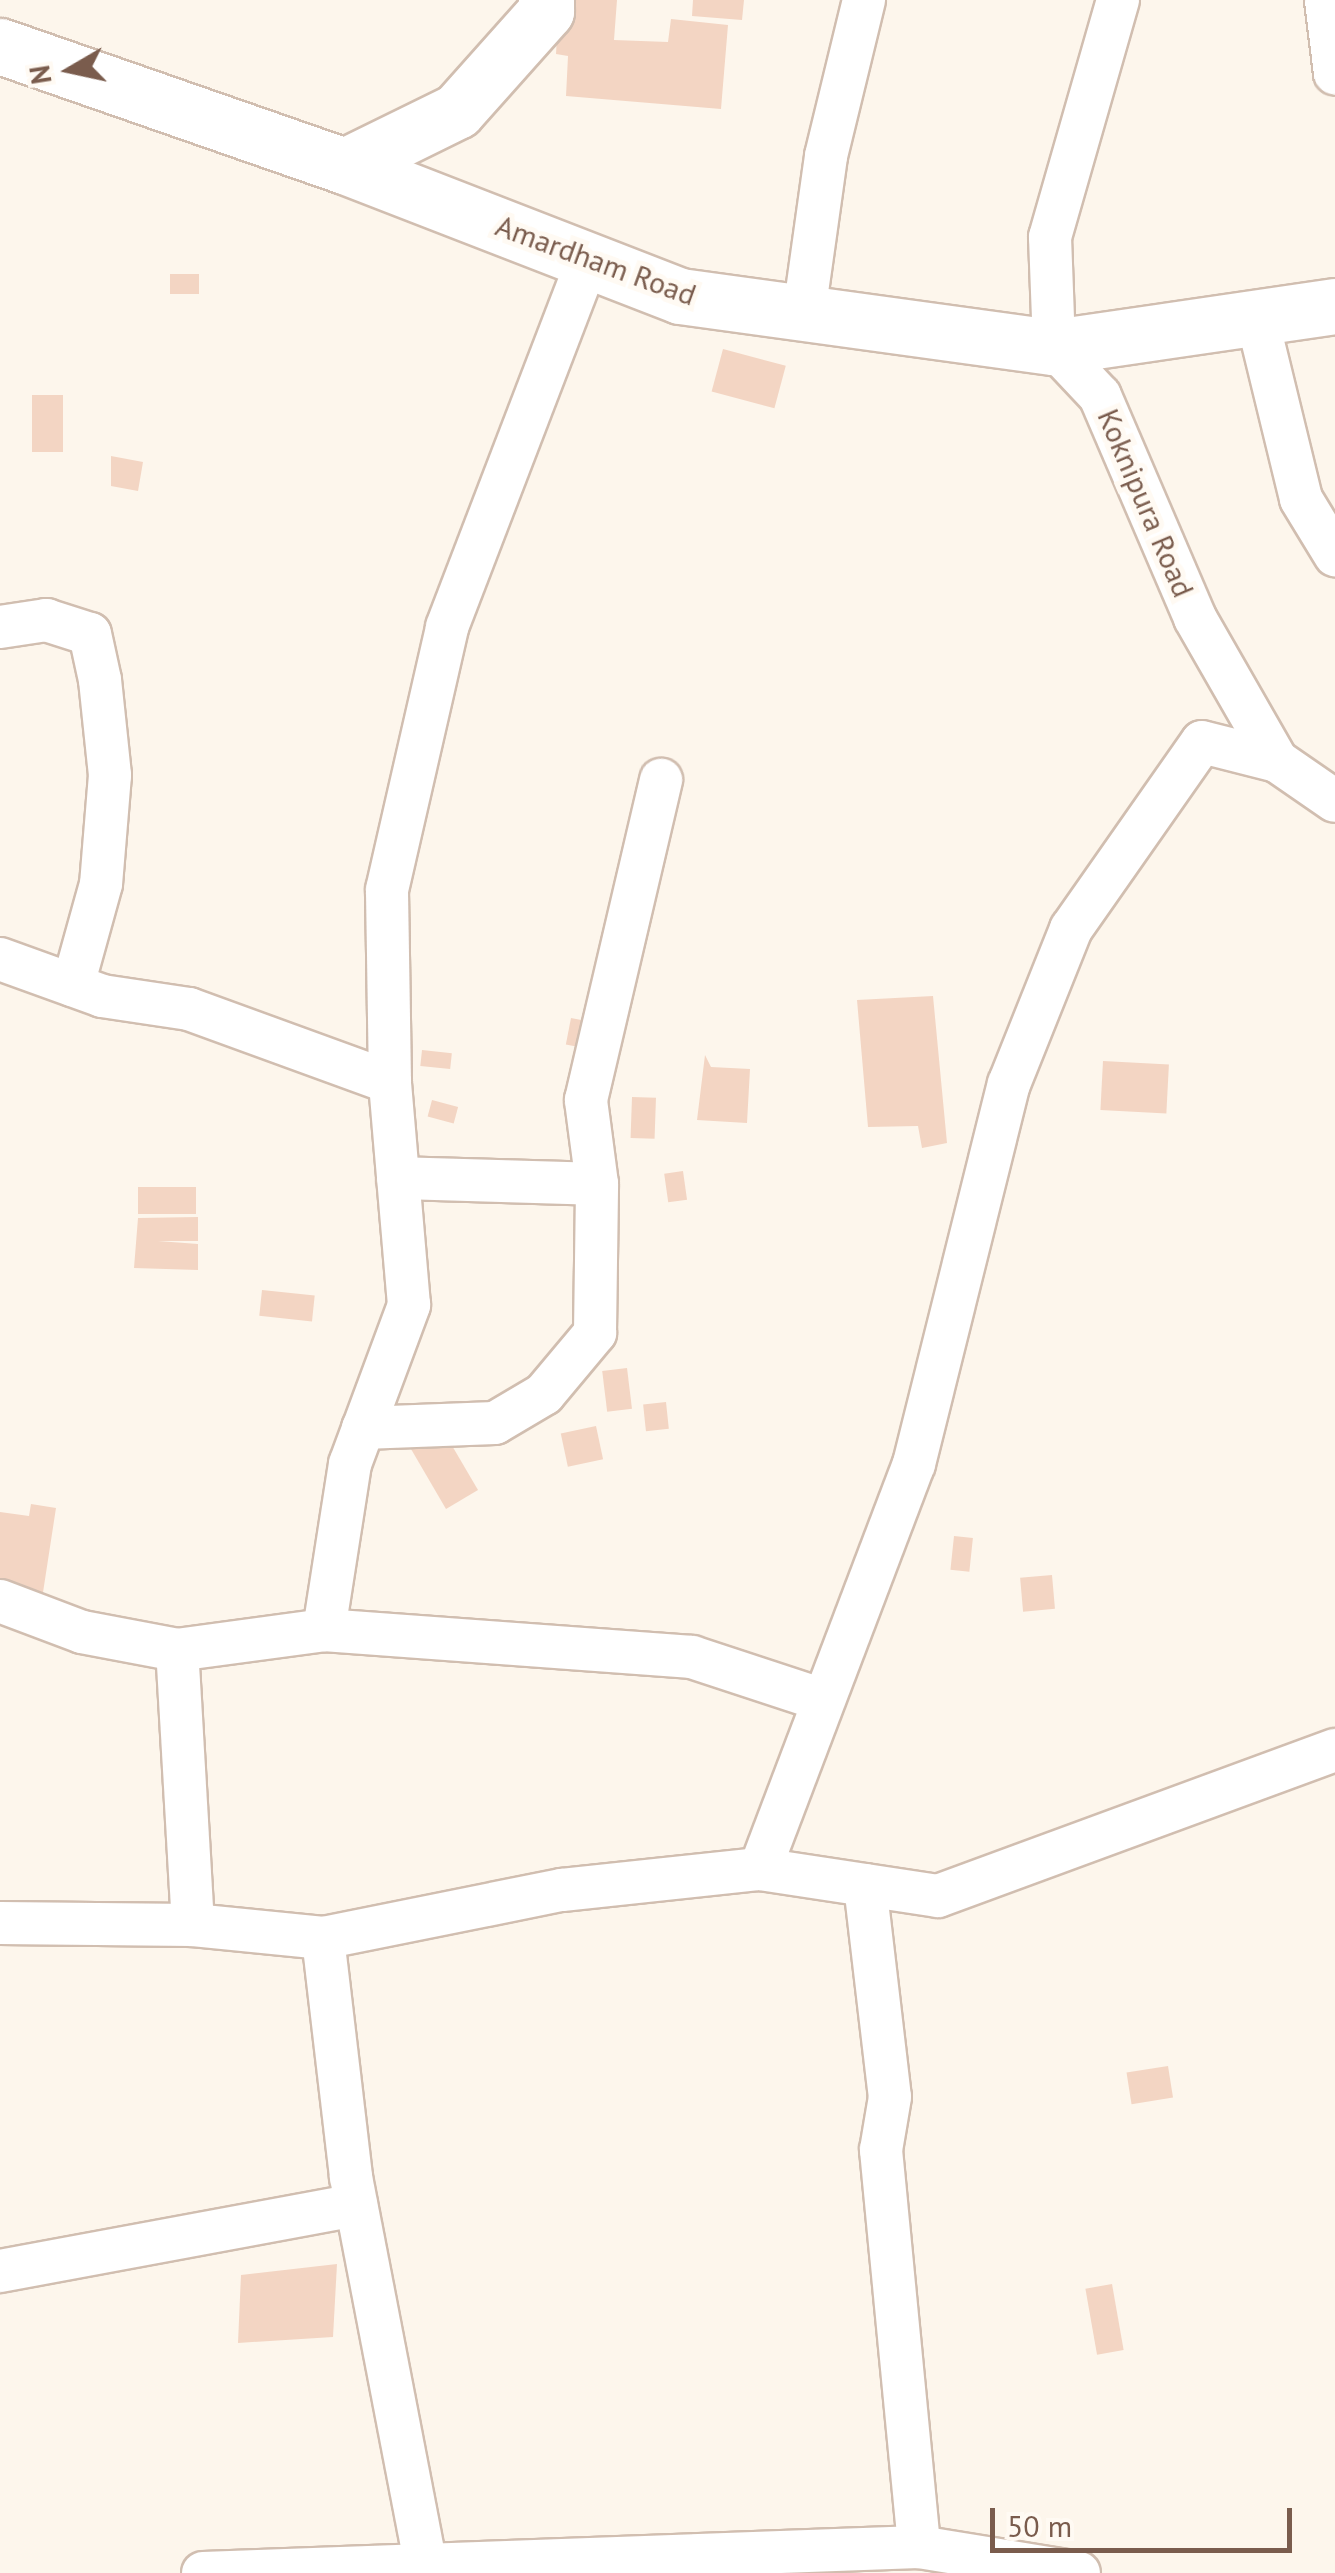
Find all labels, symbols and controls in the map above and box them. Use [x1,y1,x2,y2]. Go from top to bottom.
north arrow [20,20,120,120]
text: N [20,63,60,87]
street label: Amardham Road [491,207,701,313]
street label: Koknipura Road [1090,404,1202,602]
scale bar [995,2488,1298,2550]
text: 50 m [1007,2506,1072,2545]

